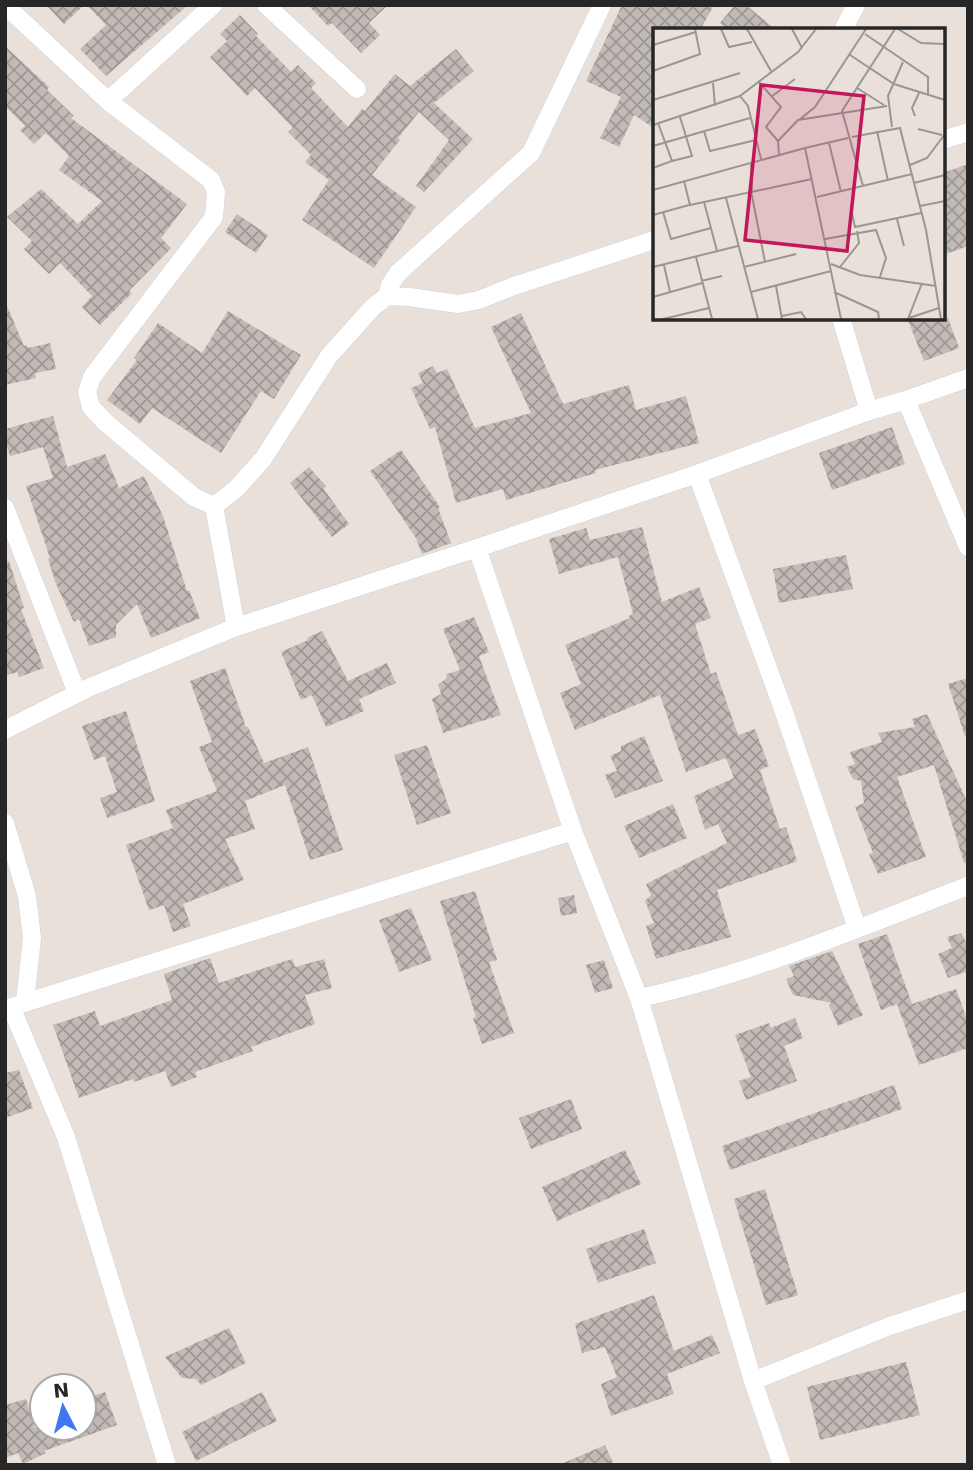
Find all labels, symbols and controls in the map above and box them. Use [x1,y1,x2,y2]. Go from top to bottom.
inset map [653,28,945,320]
north arrow [28,1372,98,1442]
text: N [52,1378,70,1402]

